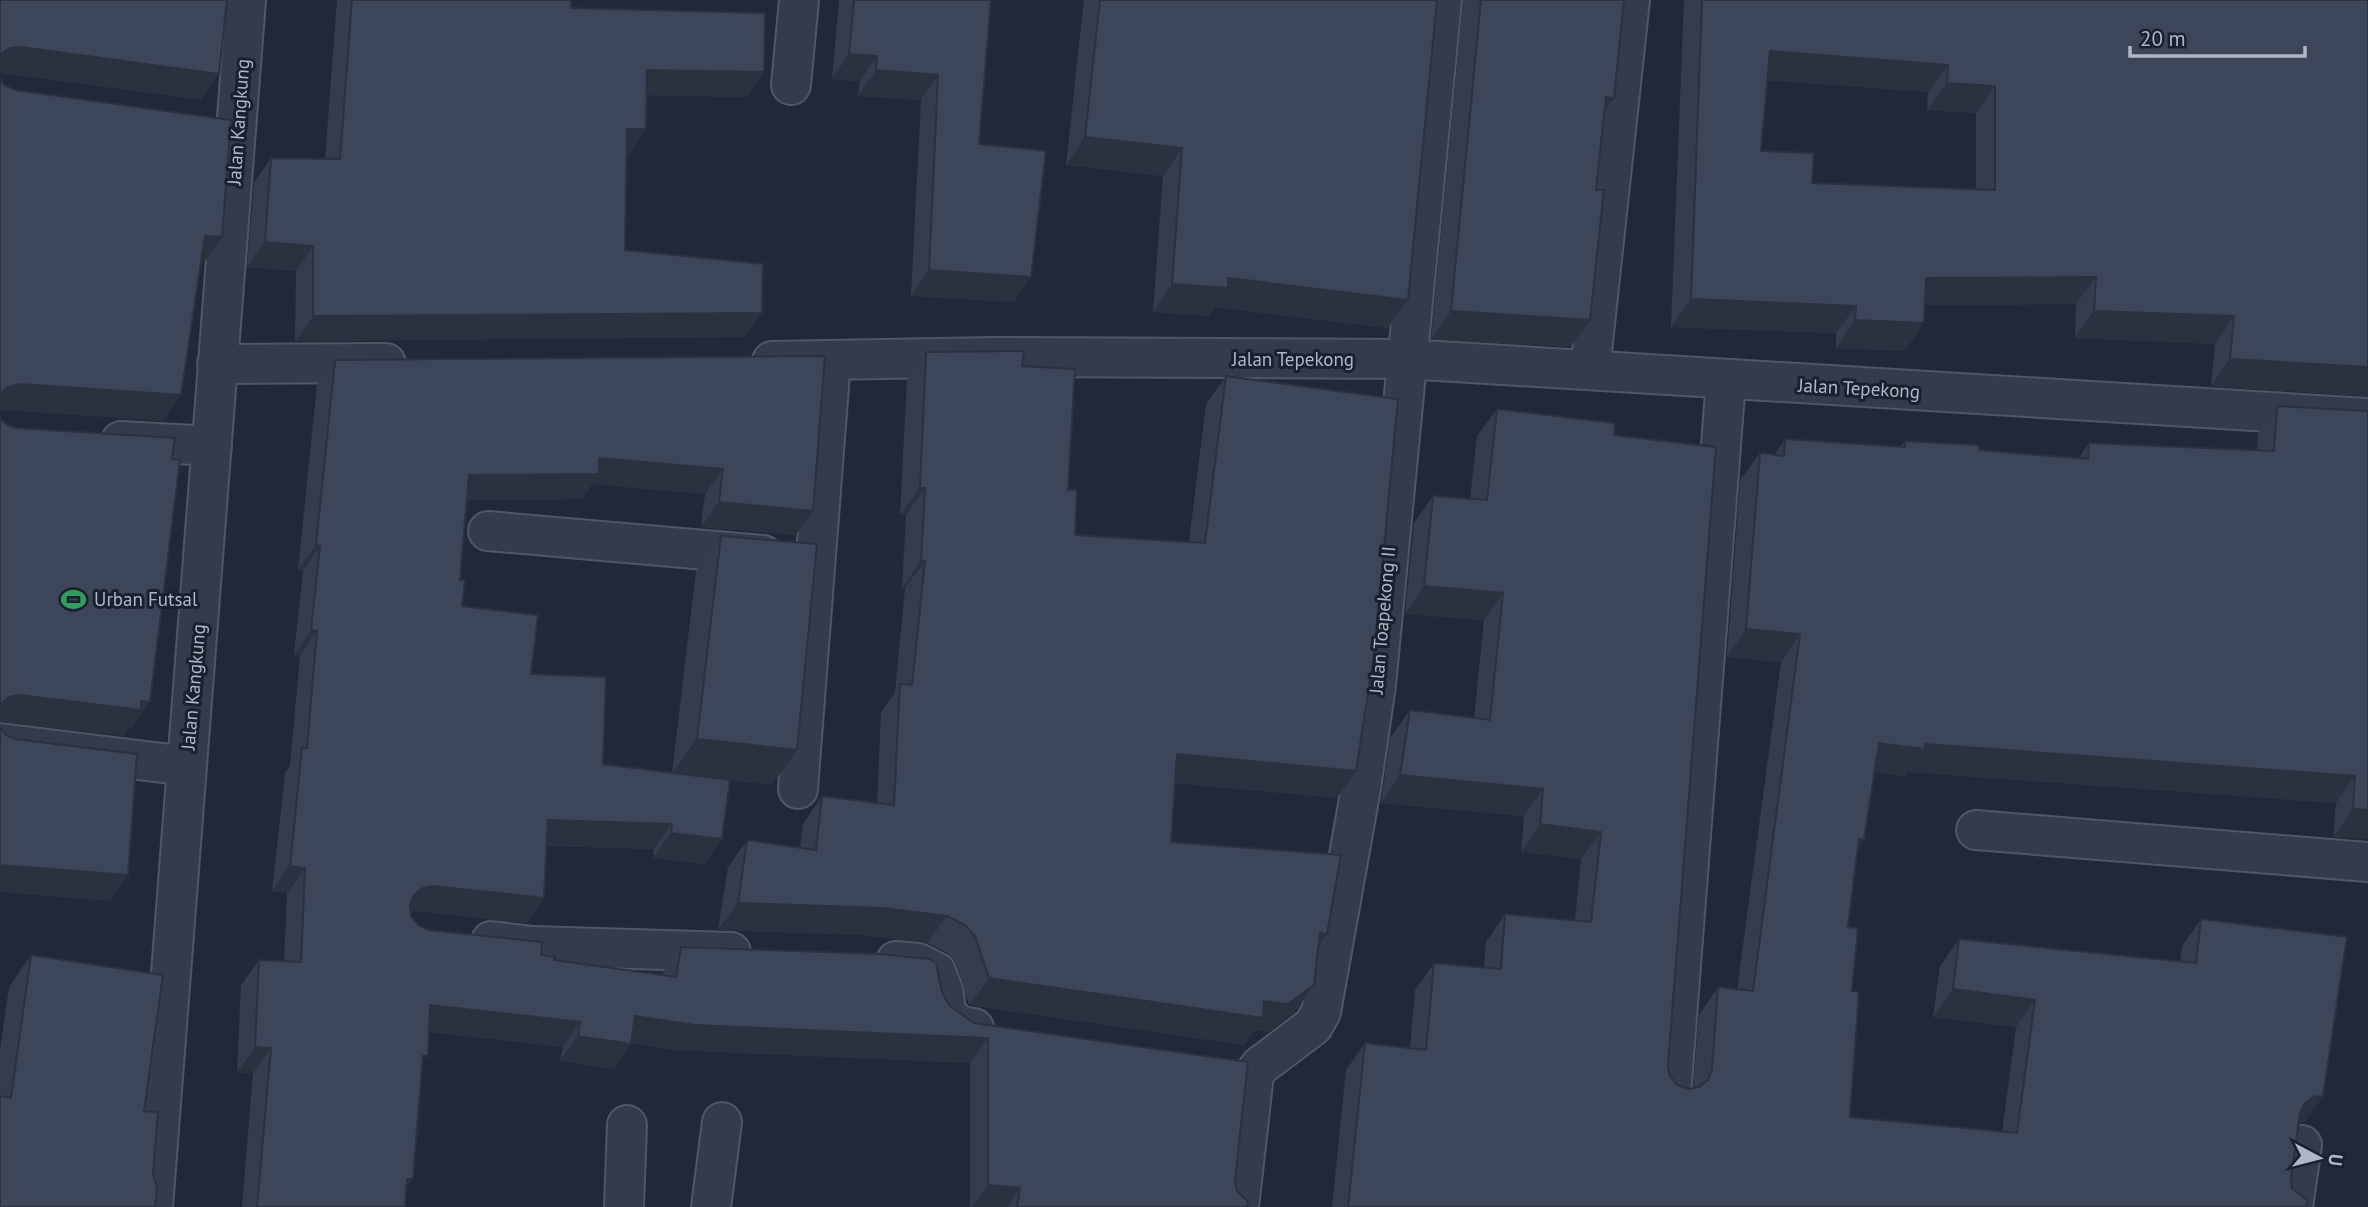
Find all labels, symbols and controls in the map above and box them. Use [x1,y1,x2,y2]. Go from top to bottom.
scale bar [2130,14,2305,58]
text: 20 m [2140,25,2186,52]
street label: Jalan Kangkung [222,58,254,187]
street label: Jalan Tepekong [1231,347,1354,371]
street label: Jalan Tepekong [1796,373,1921,403]
street label: Jalan Toapekong II [1363,545,1400,696]
sports icon: Urban Futsal [60,585,88,613]
place label: Urban Futsal [94,587,198,611]
street label: Jalan Kangkung [175,623,210,752]
north arrow [2284,1123,2354,1193]
text: U [2323,1153,2349,1167]

